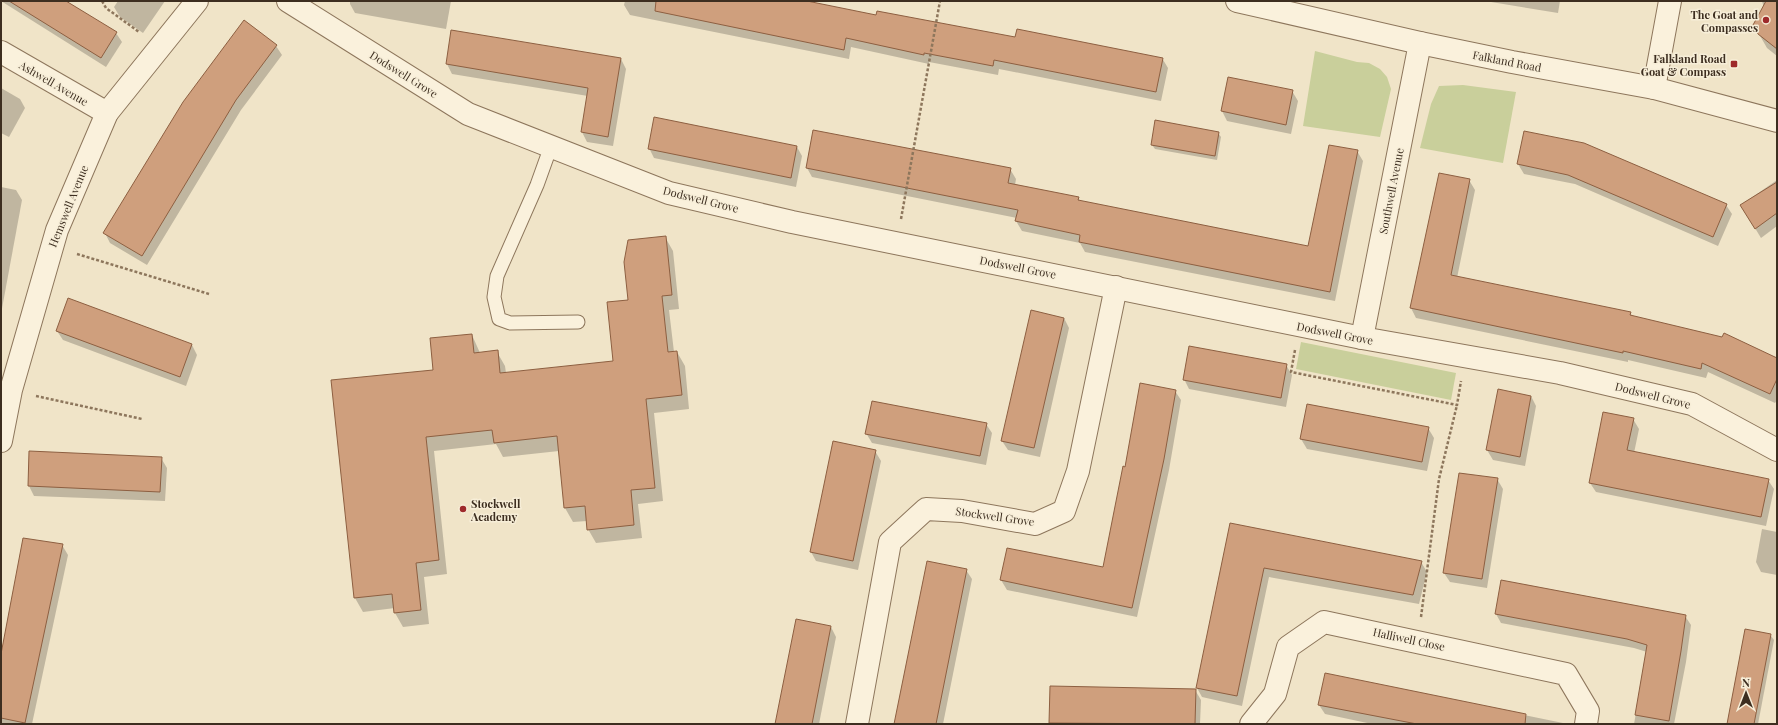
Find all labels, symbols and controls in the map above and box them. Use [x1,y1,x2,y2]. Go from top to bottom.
place label: The Goat and Compasses [1691,7,1758,35]
marker: The Goat and Compasses [1761,15,1771,25]
street label: Dodswell Grove [367,47,441,101]
street label: Falkland Road [1471,47,1543,75]
place label: Falkland Road Goat & Compass [1641,51,1726,79]
street label: Ashwell Avenue [16,57,92,109]
marker: Falkland Road Goat & Compass [1729,59,1739,69]
street label: Southwell Avenue [1375,146,1407,235]
street label: Hemswell Avenue [45,162,91,249]
street label: Dodswell Grove [662,182,741,216]
street label: Dodswell Grove [979,252,1058,282]
street label: Dodswell Grove [1296,318,1375,348]
street label: Dodswell Grove [1614,378,1693,412]
place label: Stockwell Academy [470,496,521,524]
street label: Stockwell Grove [955,503,1036,529]
marker: Stockwell Academy [458,504,468,514]
street label: Halliwell Close [1372,624,1447,654]
north arrow [1726,673,1766,713]
text: N [1742,675,1750,690]

